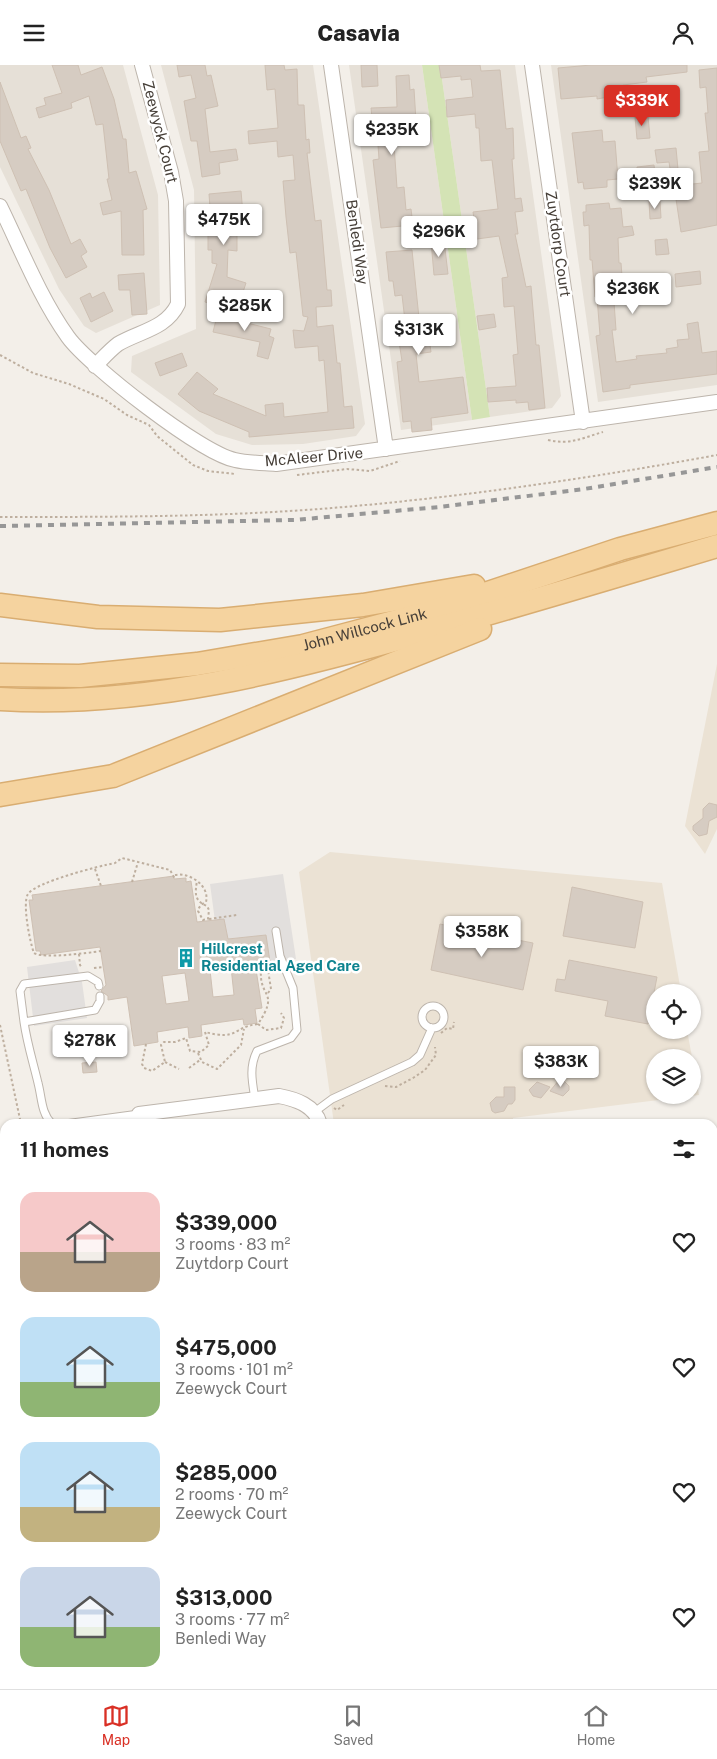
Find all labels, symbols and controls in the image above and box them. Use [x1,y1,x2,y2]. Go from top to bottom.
icon: menu [20,19,48,47]
icon: person [669,19,697,47]
text: Casavia [317,20,400,46]
street label: Zeewyck Court [140,79,181,185]
pin: $339K [607,85,677,127]
text: $339K [615,91,669,110]
pin: $235K [357,113,427,156]
text: $235K [365,120,419,139]
pin: $239K [620,167,690,210]
text: $239K [628,174,682,193]
street label: Zuytdorp Court [543,190,574,298]
street label: Benledi Way [343,198,372,286]
pin: $475K [189,203,259,246]
text: $475K [197,210,251,229]
pin: $296K [404,215,474,258]
text: $296K [412,222,466,241]
pin: $236K [598,273,668,315]
text: $236K [606,279,660,298]
pin: $285K [210,289,280,332]
text: $285K [218,296,272,315]
pin: $313K [384,313,454,356]
text: $313K [394,320,444,339]
street label: McAleer Drive [264,444,364,469]
street label: John Willcock Link [301,605,429,654]
pin: $358K [447,915,517,958]
text: $358K [455,922,509,941]
place label: Hillcrest Residential Aged Care [201,940,360,974]
building icon: Hillcrest Residential Aged Care [175,947,197,969]
map controls [646,984,701,1104]
button: locate [646,984,701,1039]
pin: $278K [55,1025,125,1067]
text: $278K [63,1031,117,1050]
pin: $383K [526,1045,596,1088]
button: layers [646,1049,701,1104]
text: $383K [534,1052,588,1071]
icon: filters [670,1135,698,1163]
text: 11 homes [20,1137,109,1162]
text: $339,000 [175,1210,277,1235]
icon: home [60,1212,120,1272]
icon: heart [670,1228,698,1256]
text: 3 rooms · 83 m² [175,1235,290,1254]
text: Zuytdorp Court [175,1254,289,1273]
text: $475,000 [175,1335,277,1360]
icon: home [60,1337,120,1397]
icon: heart [670,1353,698,1381]
text: 3 rooms · 101 m² [175,1360,293,1379]
text: Zeewyck Court [175,1379,287,1398]
text: $285,000 [175,1460,277,1485]
icon: home [60,1462,120,1522]
icon: heart [670,1478,698,1506]
text: 2 rooms · 70 m² [175,1485,288,1504]
text: Zeewyck Court [175,1504,287,1523]
text: $313,000 [175,1585,273,1610]
icon: home [60,1587,120,1647]
icon: heart [670,1603,698,1631]
text: 3 rooms · 77 m² [175,1610,289,1629]
text: Benledi Way [175,1629,266,1648]
tab: Map [102,1702,130,1748]
tab: Saved [333,1702,373,1748]
tab: Home [577,1702,615,1748]

